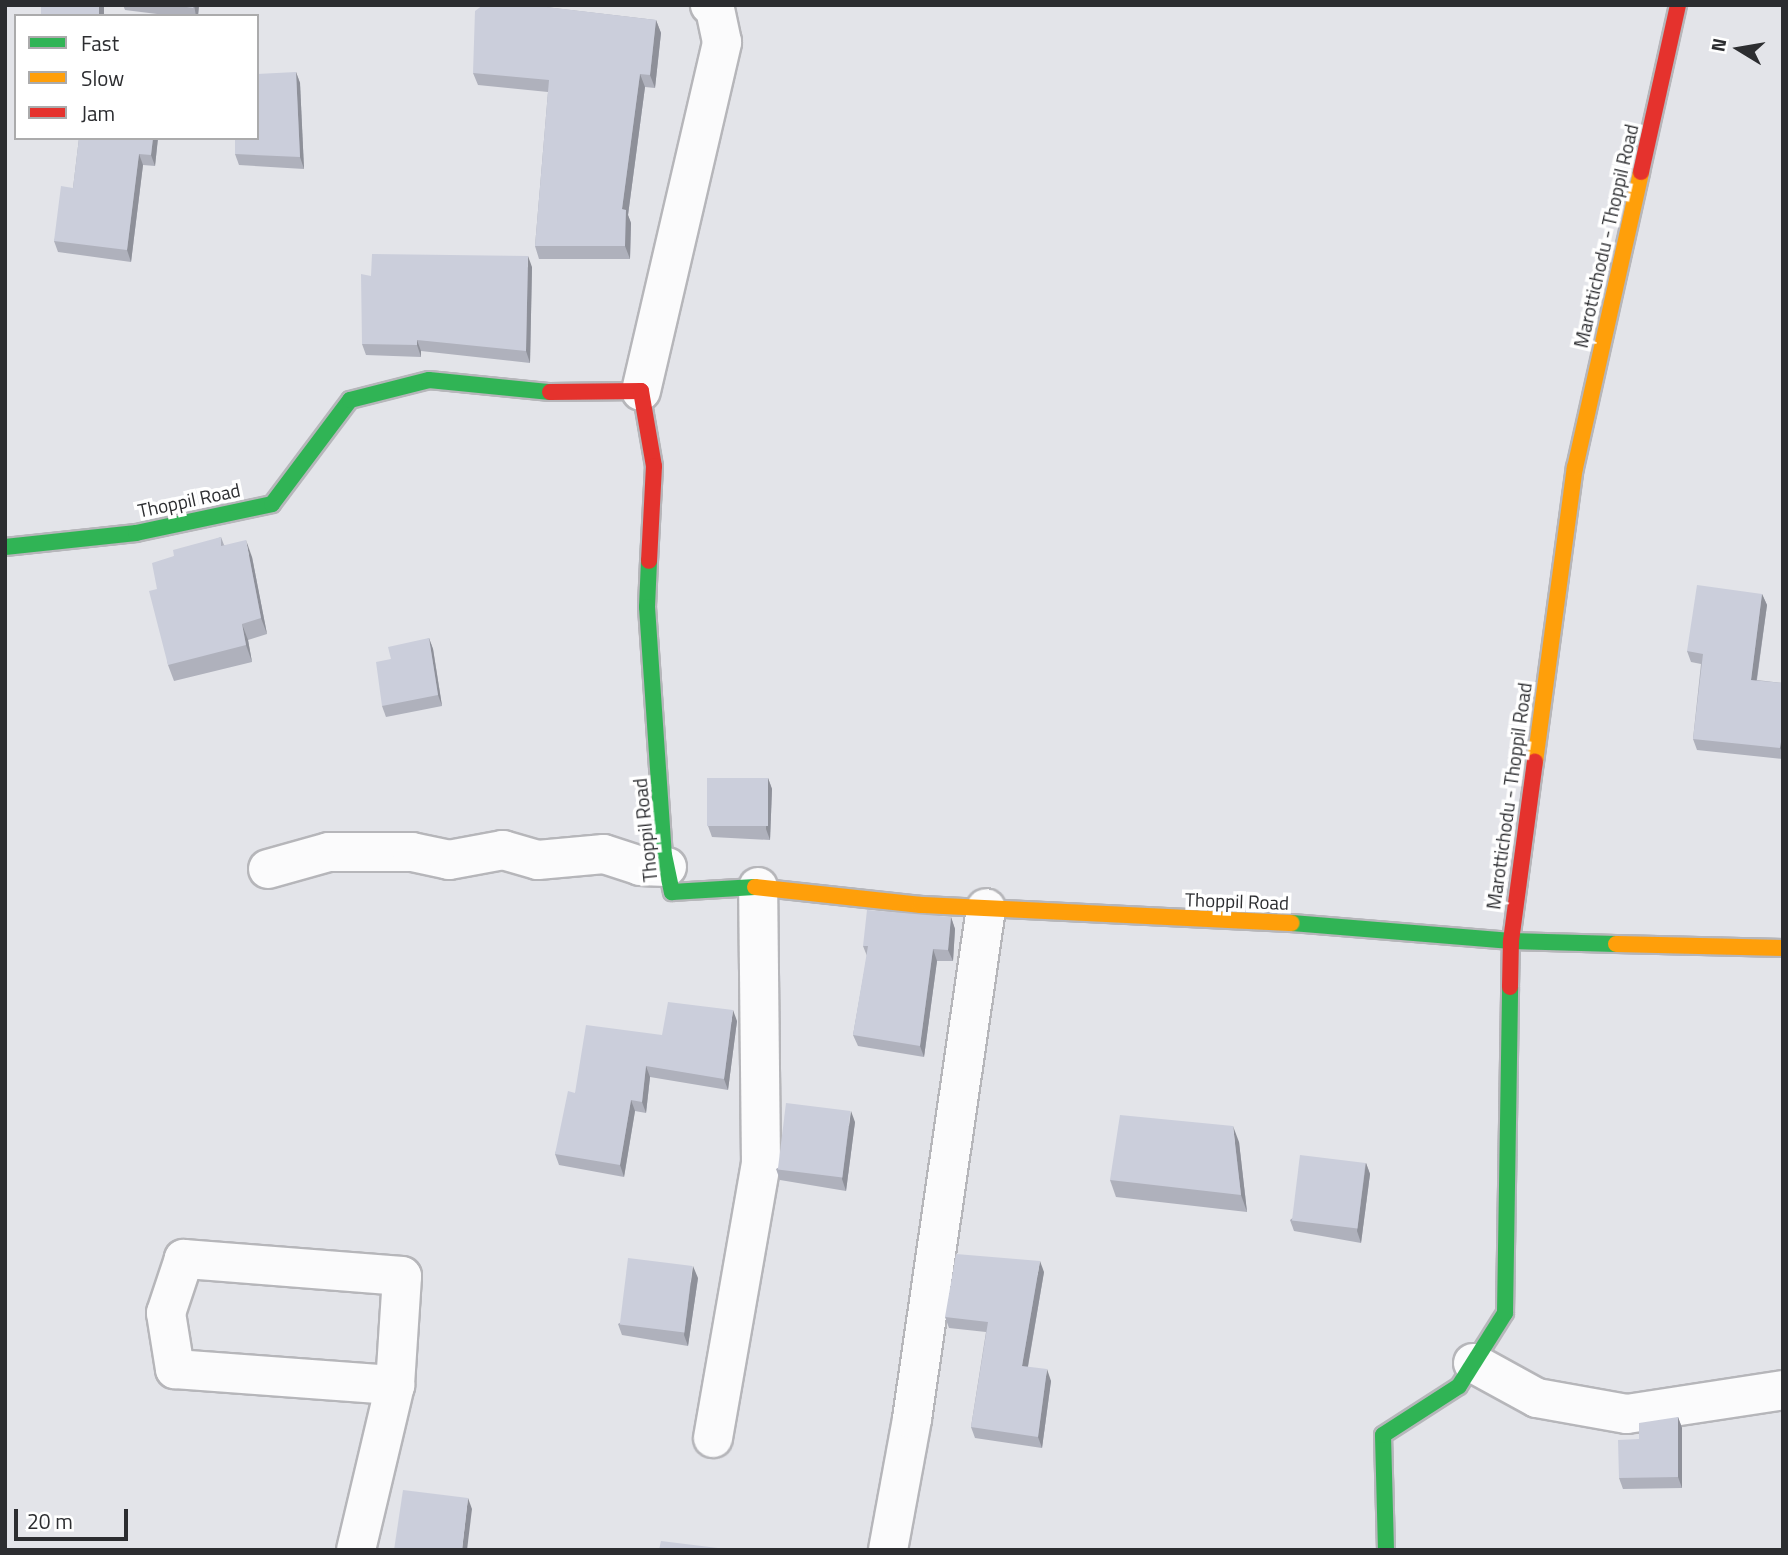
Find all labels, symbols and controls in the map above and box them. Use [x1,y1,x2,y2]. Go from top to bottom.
legend [14,14,259,140]
north arrow [1704,14,1774,84]
text: Fast [81,27,119,59]
text: N [1702,36,1733,54]
text: Slow [81,62,124,94]
text: Jam [81,97,115,129]
street label: Marottichodu - Thoppil Road [1569,122,1643,350]
street label: Thoppil Road [136,478,242,522]
street label: Marottichodu - Thoppil Road [1482,681,1536,911]
street label: Thoppil Road [628,777,662,883]
street label: Thoppil Road [1185,888,1289,914]
scale bar [18,1496,131,1540]
text: 20 m [27,1505,73,1537]

